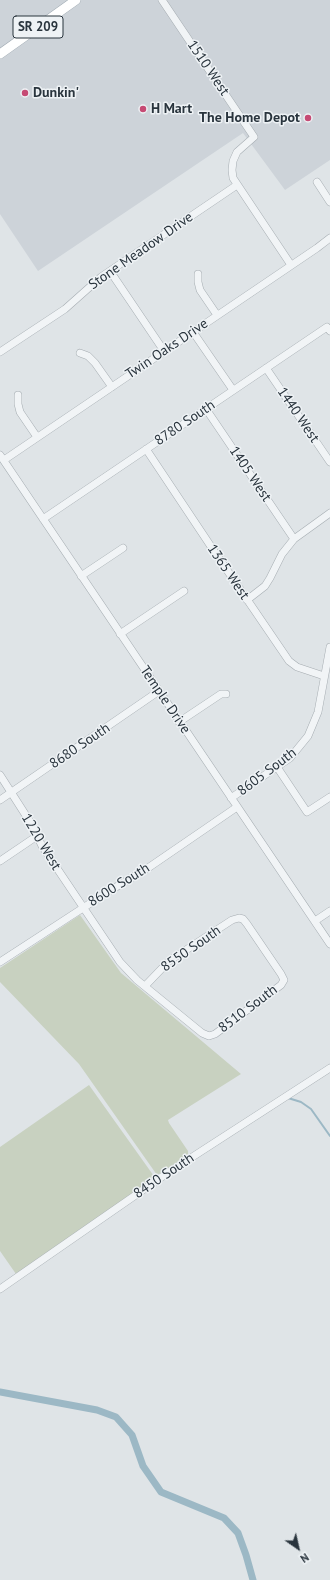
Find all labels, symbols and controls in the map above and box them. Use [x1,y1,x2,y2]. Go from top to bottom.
road number: SR 209 [13,16,63,38]
street label: 1510 West [183,37,233,99]
place label: Dunkin' [33,85,79,101]
marker: Dunkin' [20,88,30,98]
place label: H Mart [151,101,192,117]
marker: H Mart [138,104,148,114]
place label: The Home Depot [199,110,300,126]
marker: The Home Depot [303,113,313,123]
street label: Stone Meadow Drive [86,209,196,293]
street label: Twin Oaks Drive [123,315,211,383]
street label: 1440 West [273,384,323,446]
street label: 8780 South [152,397,218,449]
street label: 1405 West [225,443,275,505]
street label: 1365 West [203,541,253,603]
street label: Temple Drive [136,663,194,737]
street label: 8680 South [47,720,113,772]
street label: 8605 South [234,744,300,800]
street label: 1220 West [18,811,64,873]
street label: 8600 South [85,860,153,910]
street label: 8550 South [158,922,224,976]
street label: 8510 South [215,981,281,1037]
street label: 8450 South [131,1150,197,1202]
north arrow [278,1528,318,1568]
text: N [298,1550,312,1566]

